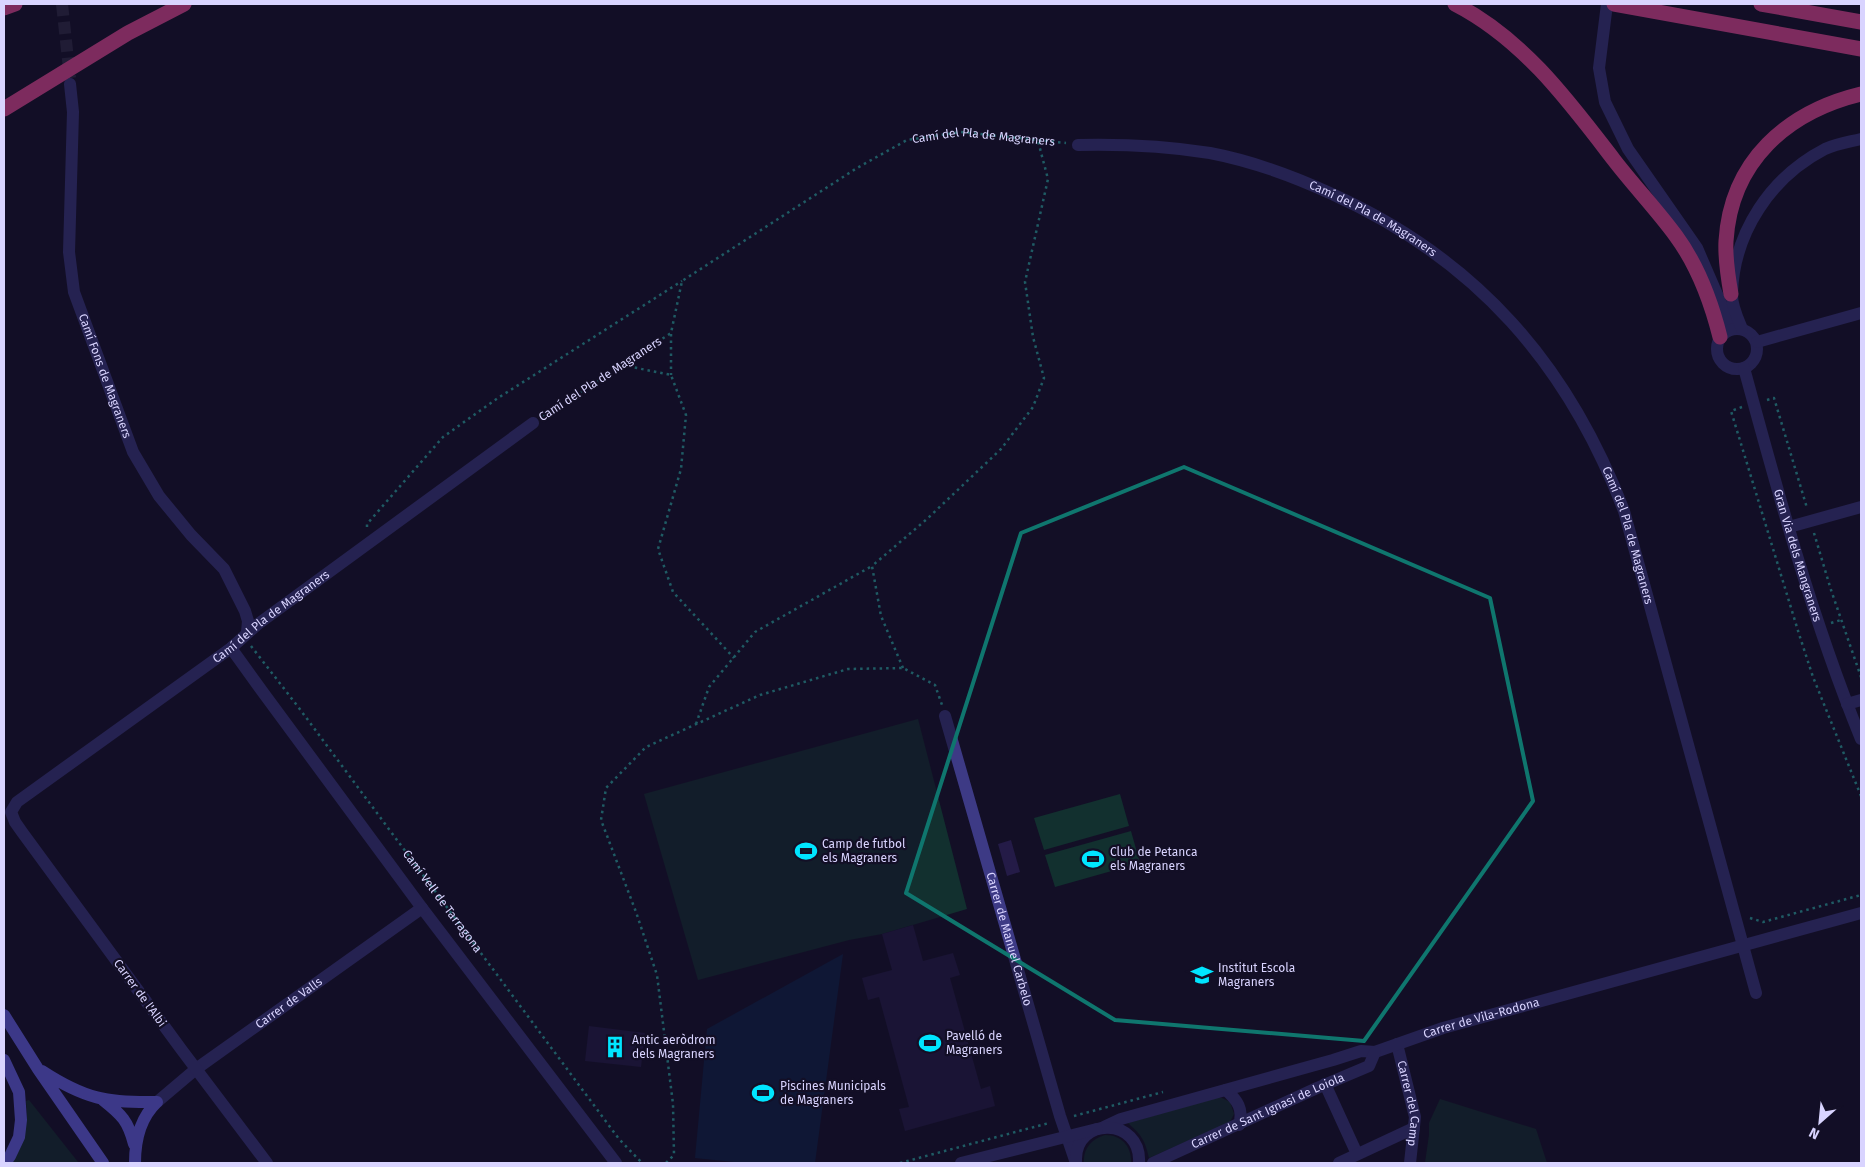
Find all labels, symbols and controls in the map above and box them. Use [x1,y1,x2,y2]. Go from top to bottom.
street label: Camí del Pla de Magraners [911,125,1056,149]
street label: Camí del Pla de Magraners [1307,178,1440,260]
street label: Camí Fons de Magraners [76,312,134,441]
street label: Camí del Pla de Magraners [536,334,664,424]
street label: Camí del Pla de Magraners [1599,464,1656,606]
street label: Gran Via dels Mangraners [1771,488,1825,624]
street label: Camí del Pla de Magraners [210,567,332,666]
place label: Camp de futbol els Magraners [822,837,906,865]
sports icon: Camp de futbol els Magraners [793,838,819,864]
place label: Club de Petanca els Magraners [1110,845,1197,873]
sports icon: Club de Petanca els Magraners [1080,846,1106,872]
street label: Camí Vell de Tarragona [400,847,485,955]
street label: Carrer de Manuel Carbelo [983,870,1035,1007]
street label: Carrer de l'Albi [111,957,169,1029]
place label: Institut Escola Magraners [1218,961,1295,989]
school or university icon: Institut Escola Magraners [1189,962,1215,988]
street label: Carrer de Valls [253,974,325,1031]
street label: Carrer de Vila-Rodona [1421,995,1541,1041]
place label: Pavelló de Magraners [946,1029,1003,1057]
sports icon: Pavelló de Magraners [917,1030,943,1056]
place label: Antic aeròdrom dels Magraners [632,1033,716,1061]
building icon: Antic aeròdrom dels Magraners [602,1034,628,1060]
street label: Carrer del Camp [1394,1059,1422,1147]
street label: Carrer de Sant Ignasi de Loiola [1189,1070,1346,1152]
place label: Piscines Municipals de Magraners [780,1079,886,1107]
sports icon: Piscines Municipals de Magraners [750,1080,776,1106]
north arrow [1795,1097,1845,1147]
text: N [1806,1123,1822,1143]

